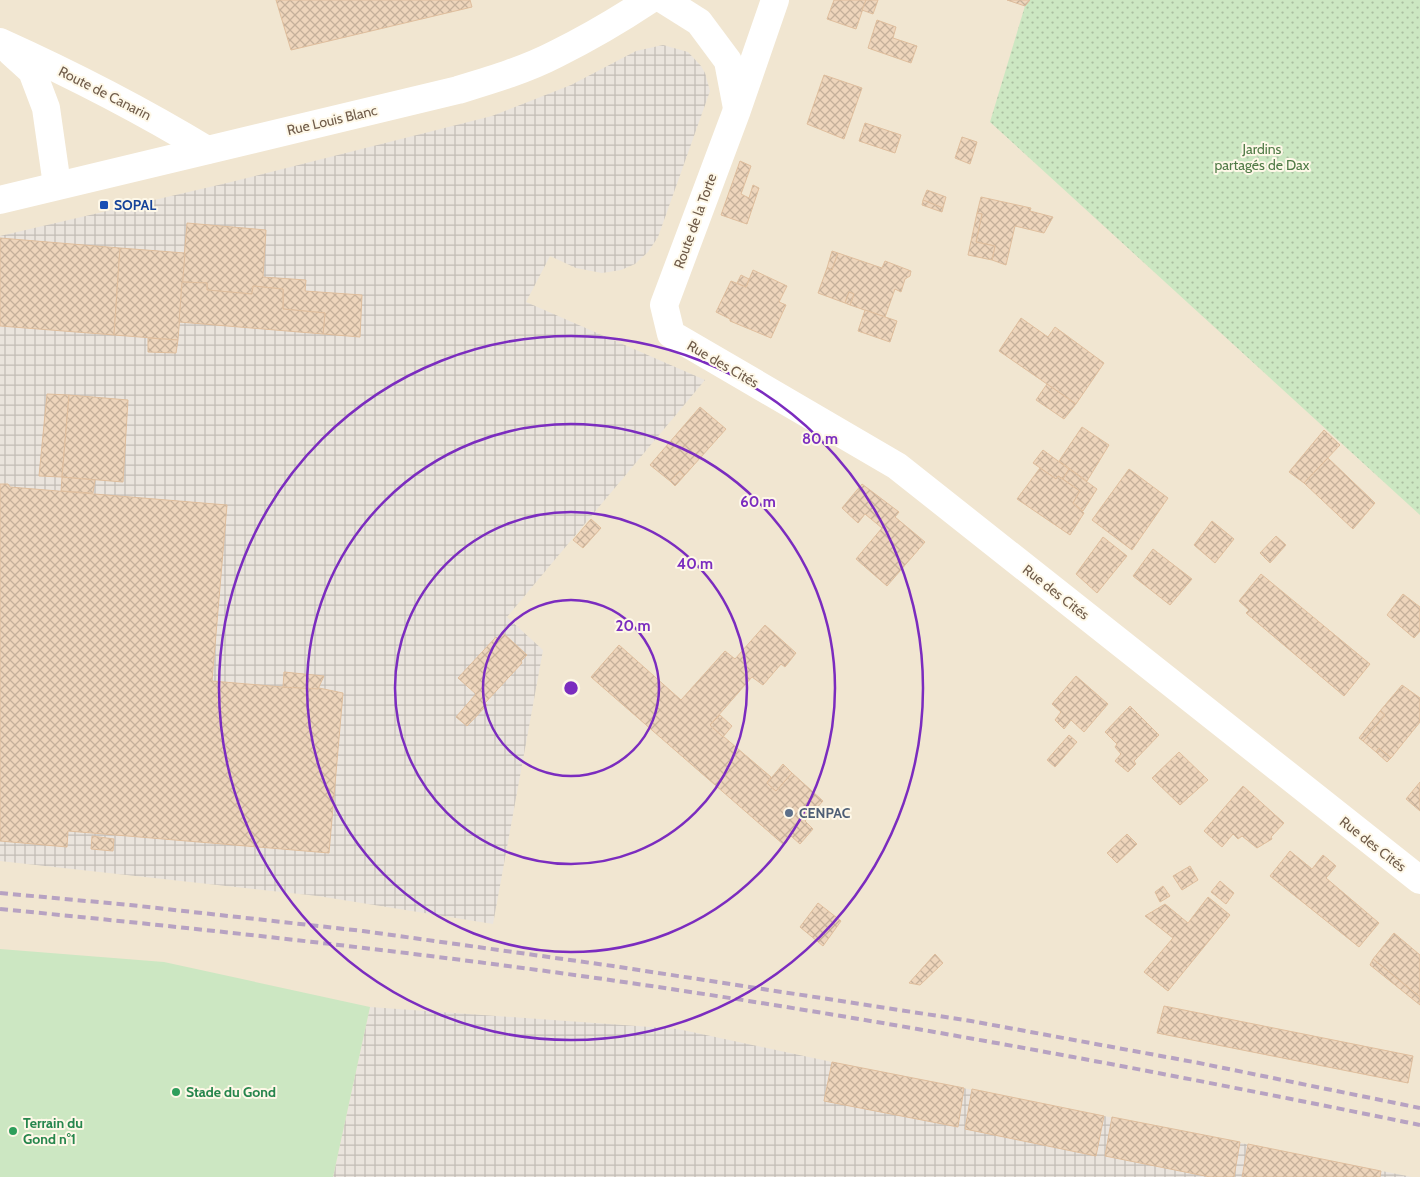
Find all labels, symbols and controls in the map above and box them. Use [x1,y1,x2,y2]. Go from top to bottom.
street label: Route de Canarin [56,62,154,124]
street label: Rue Louis Blanc [285,101,379,139]
park label: Jardins partagés de Dax [1215,140,1310,174]
street label: Route de la Torte [669,171,721,271]
place label: SOPAL [114,196,156,214]
marker: SOPAL [98,199,110,211]
street label: Rue des Cités [684,336,762,392]
text: 80 m [802,430,838,448]
text: 60 m [740,493,776,511]
text: 40 m [677,555,713,573]
street label: Rue des Cités [1019,560,1093,624]
text: 20 m [616,617,650,635]
centre of rings [562,679,580,697]
place label: CENPAC [799,804,851,822]
marker: CENPAC [783,807,795,819]
street label: Rue des Cités [1336,812,1410,876]
place label: Stade du Gond [186,1083,276,1101]
marker: Stade du Gond [170,1086,182,1098]
place label: Terrain du Gond n°1 [23,1114,83,1148]
marker: Terrain du Gond n°1 [7,1125,19,1137]

